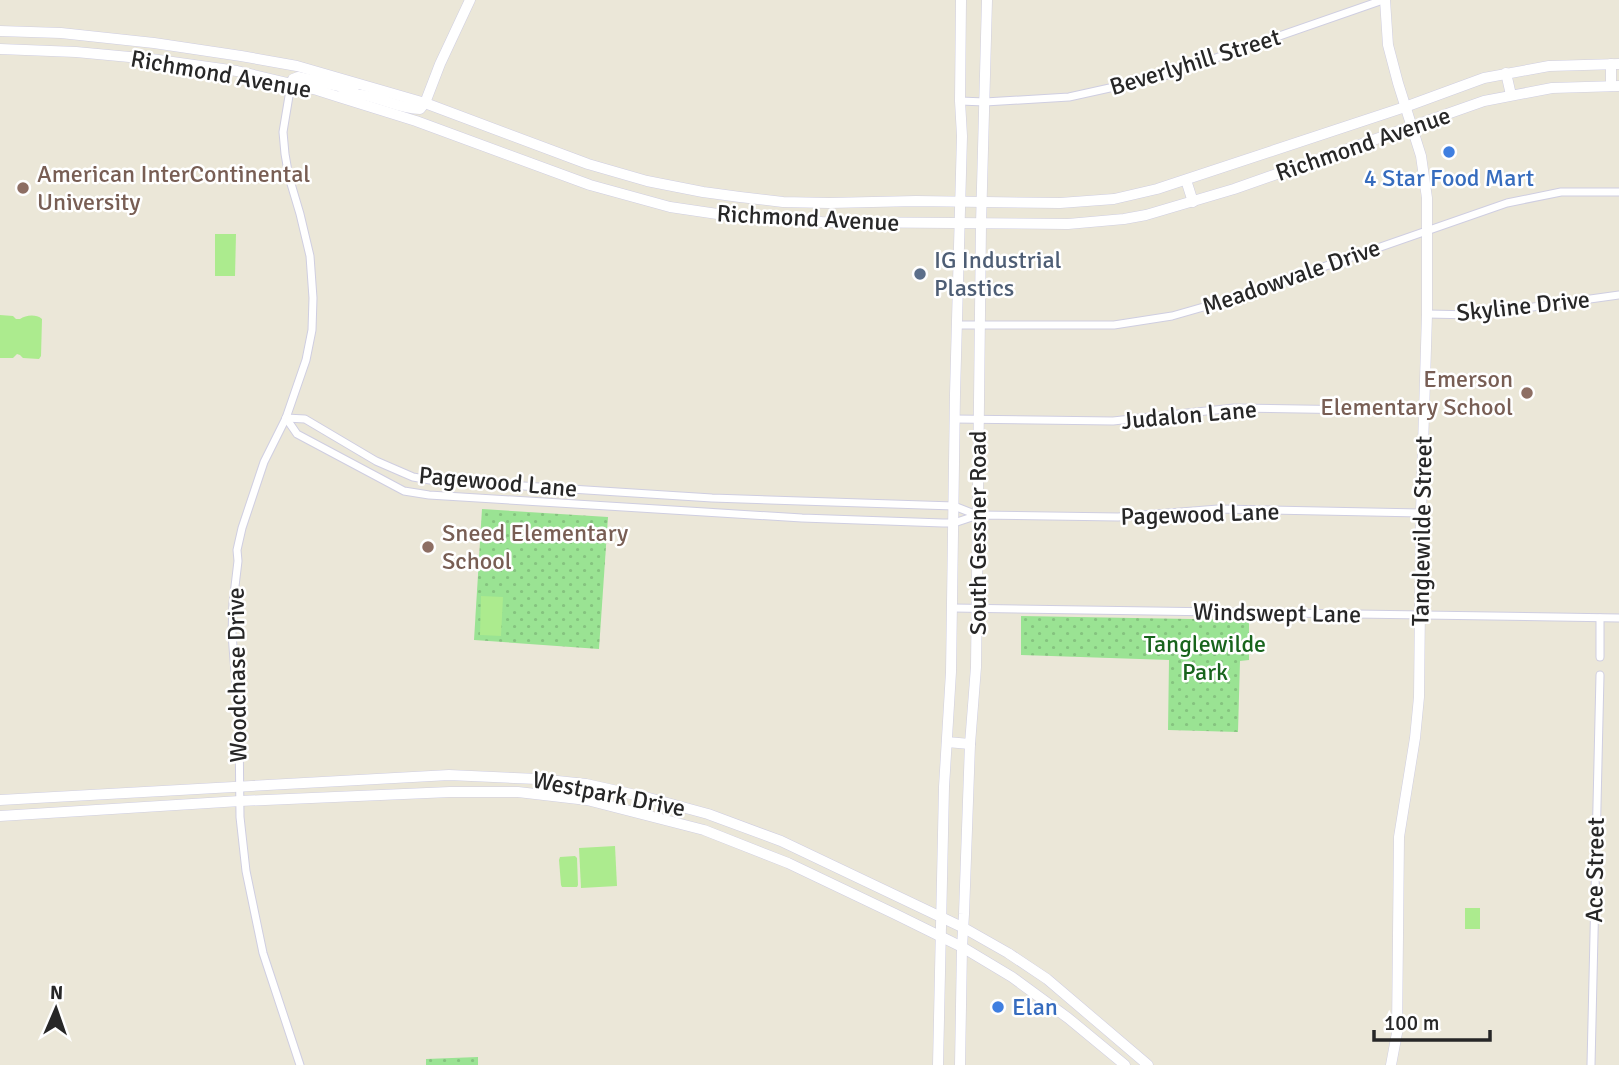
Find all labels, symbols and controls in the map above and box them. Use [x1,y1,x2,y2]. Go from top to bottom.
street label: Beverlyhill Street [1106,22,1284,102]
street label: Richmond Avenue [128,43,314,105]
street label: Richmond Avenue [1272,100,1454,188]
marker: 4 Star Food Mart [1441,144,1457,160]
place label: American InterContinental University [37,159,310,217]
place label: 4 Star Food Mart [1364,163,1534,193]
marker: American InterContinental University [15,180,31,196]
street label: Richmond Avenue [716,198,900,238]
street label: Meadowvale Drive [1198,232,1384,322]
place label: IG Industrial Plastics [934,245,1062,303]
marker: IG Industrial Plastics [912,266,928,282]
street label: Skyline Drive [1455,284,1591,328]
place label: Emerson Elementary School [1320,364,1513,422]
marker: Emerson Elementary School [1519,385,1535,401]
street label: Judalon Lane [1120,394,1258,436]
street label: South Gessner Road [963,431,993,635]
street label: Tanglewilde Street [1405,436,1439,626]
street label: Pagewood Lane [417,460,579,504]
street label: Pagewood Lane [1120,496,1280,532]
place label: Sneed Elementary School [442,518,628,576]
marker: Sneed Elementary School [420,539,436,555]
street label: Woodchase Drive [220,587,254,763]
street label: Windswept Lane [1193,597,1361,629]
park label: Tanglewilde Park [1144,629,1266,687]
street label: Westpark Drive [530,764,688,824]
street label: Ace Street [1579,817,1611,923]
north arrow [21,974,91,1044]
text: N [50,981,64,1005]
place label: Elan [1012,992,1058,1022]
scale bar [1374,998,1490,1042]
marker: Elan [990,999,1006,1015]
text: 100 m [1384,1010,1439,1036]

